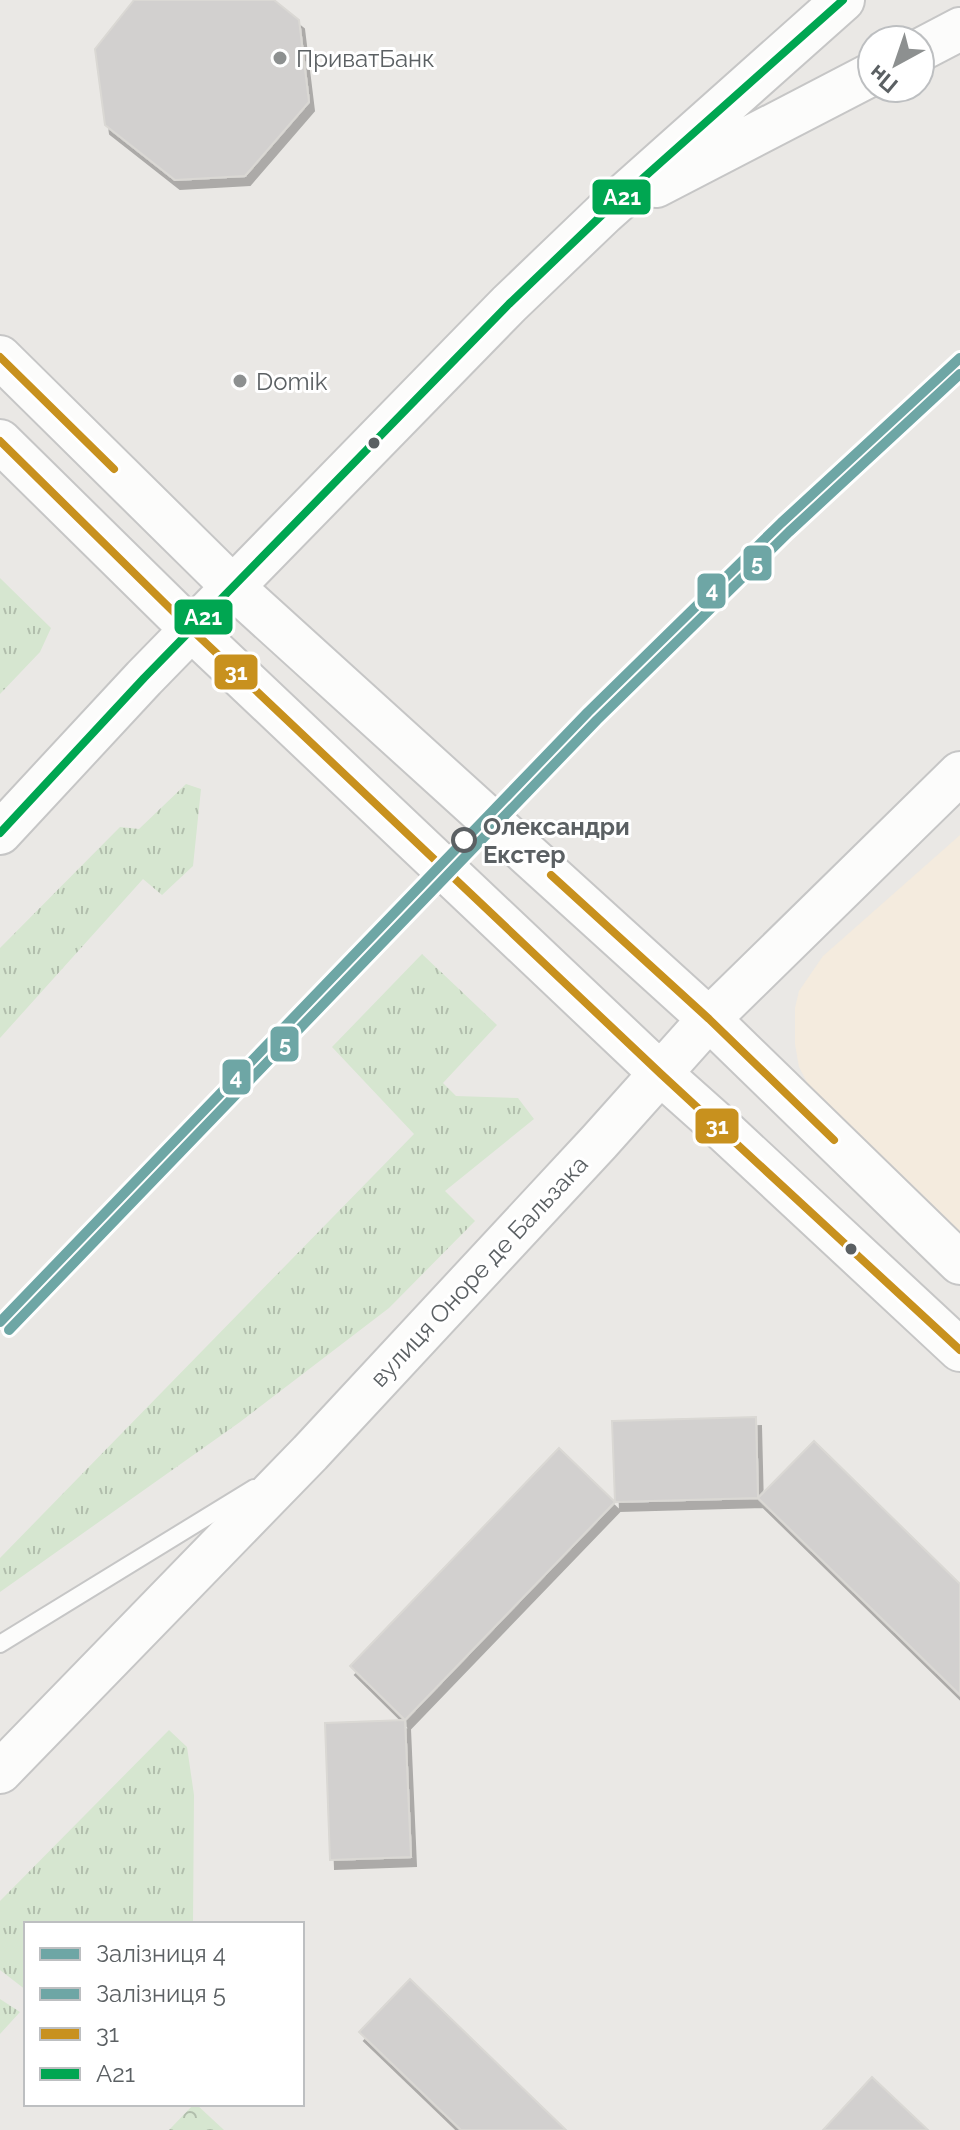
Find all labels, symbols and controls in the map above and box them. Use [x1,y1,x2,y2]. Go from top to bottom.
north arrow [856,24,936,104]
place label: ПриватБанк [296,44,435,73]
marker: ПриватБанк [271,49,289,67]
text: Пн [864,60,903,99]
line badge: А21 [591,178,652,216]
text: А21 [603,184,641,210]
place label: Domik [256,367,328,396]
marker: Domik [231,372,249,390]
unlabelled marker [366,435,382,451]
line badge: 5 [742,544,773,582]
text: 5 [751,550,763,576]
line badge: 4 [696,572,727,610]
text: 4 [706,577,718,603]
line badge: А21 [173,598,234,636]
text: А21 [184,604,222,630]
line badge: 31 [213,653,259,691]
text: 31 [224,659,248,685]
place label: Олександри Екстер [483,812,630,869]
marker: Олександри Екстер [452,828,476,852]
line badge: 5 [269,1025,300,1063]
text: 5 [279,1031,291,1057]
line badge: 4 [221,1058,252,1096]
text: 4 [230,1064,242,1090]
line badge: 31 [694,1107,740,1145]
text: 31 [705,1113,729,1139]
street label: вулиця Оноре де Бальзака [364,1149,594,1393]
unlabelled marker [843,1241,859,1257]
legend [24,1922,304,2106]
text: Залізниця 4 [96,1939,226,1968]
text: Залізниця 5 [96,1979,226,2008]
text: 31 [96,2019,119,2048]
text: А21 [96,2059,135,2088]

